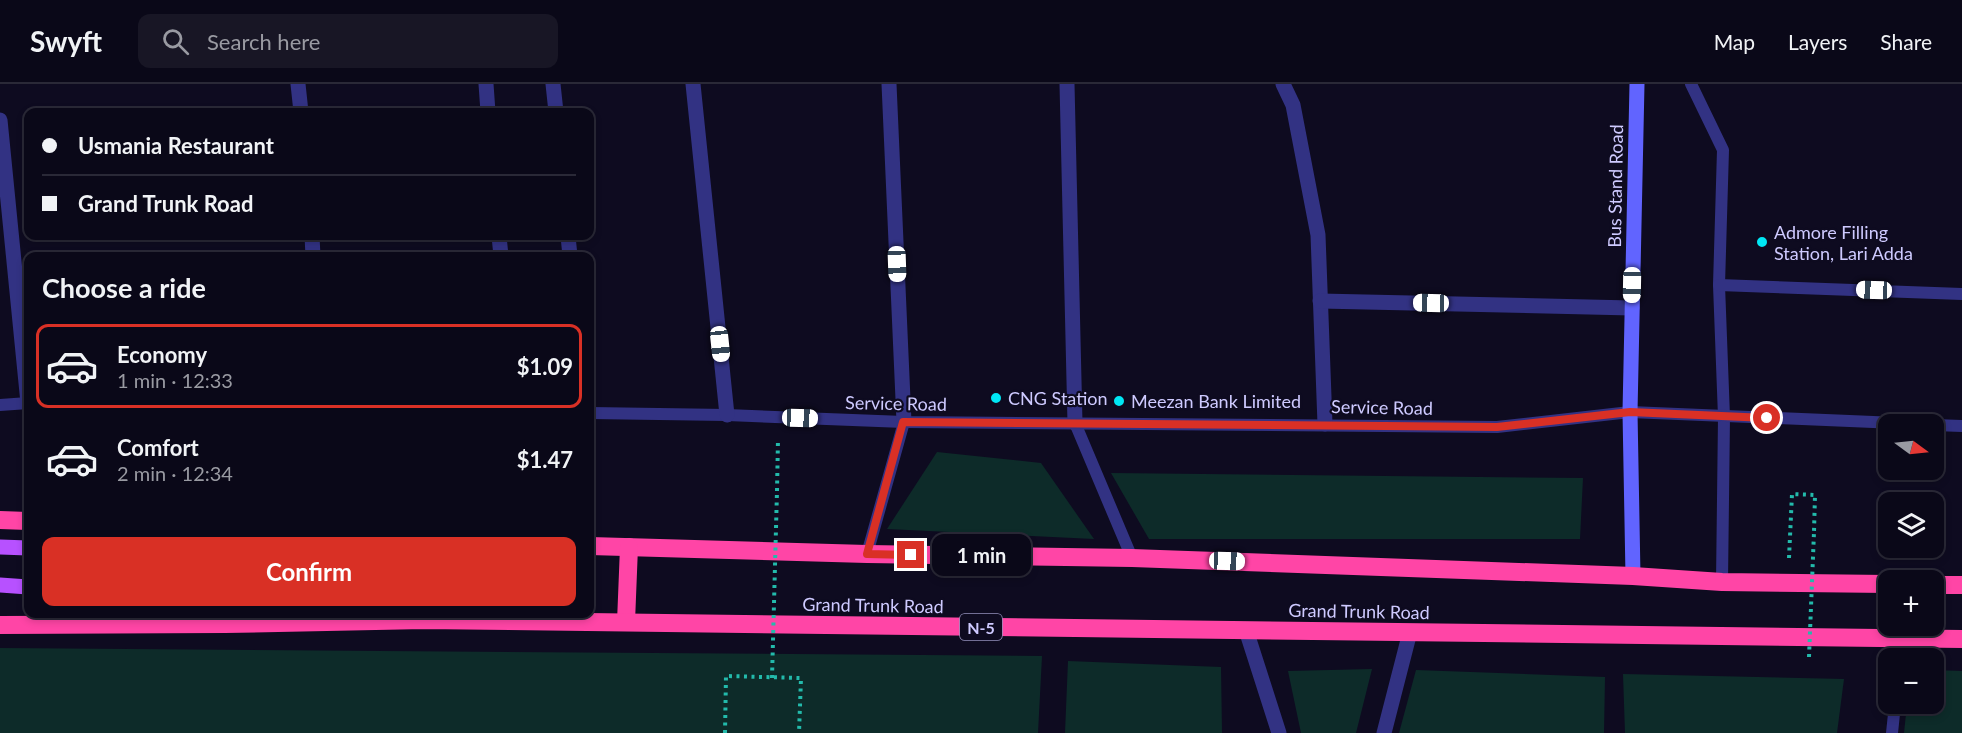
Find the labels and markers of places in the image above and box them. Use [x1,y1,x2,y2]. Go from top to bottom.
place label: Admore Filling Station, Lari Adda [1774,221,1913,264]
marker: Admore Filling Station, Lari Adda [1755,235,1769,249]
place label: CNG Station [1008,387,1108,409]
place label: Meezan Bank Limited [1131,390,1301,412]
marker: CNG Station [989,391,1003,405]
marker: Meezan Bank Limited [1112,394,1126,408]

